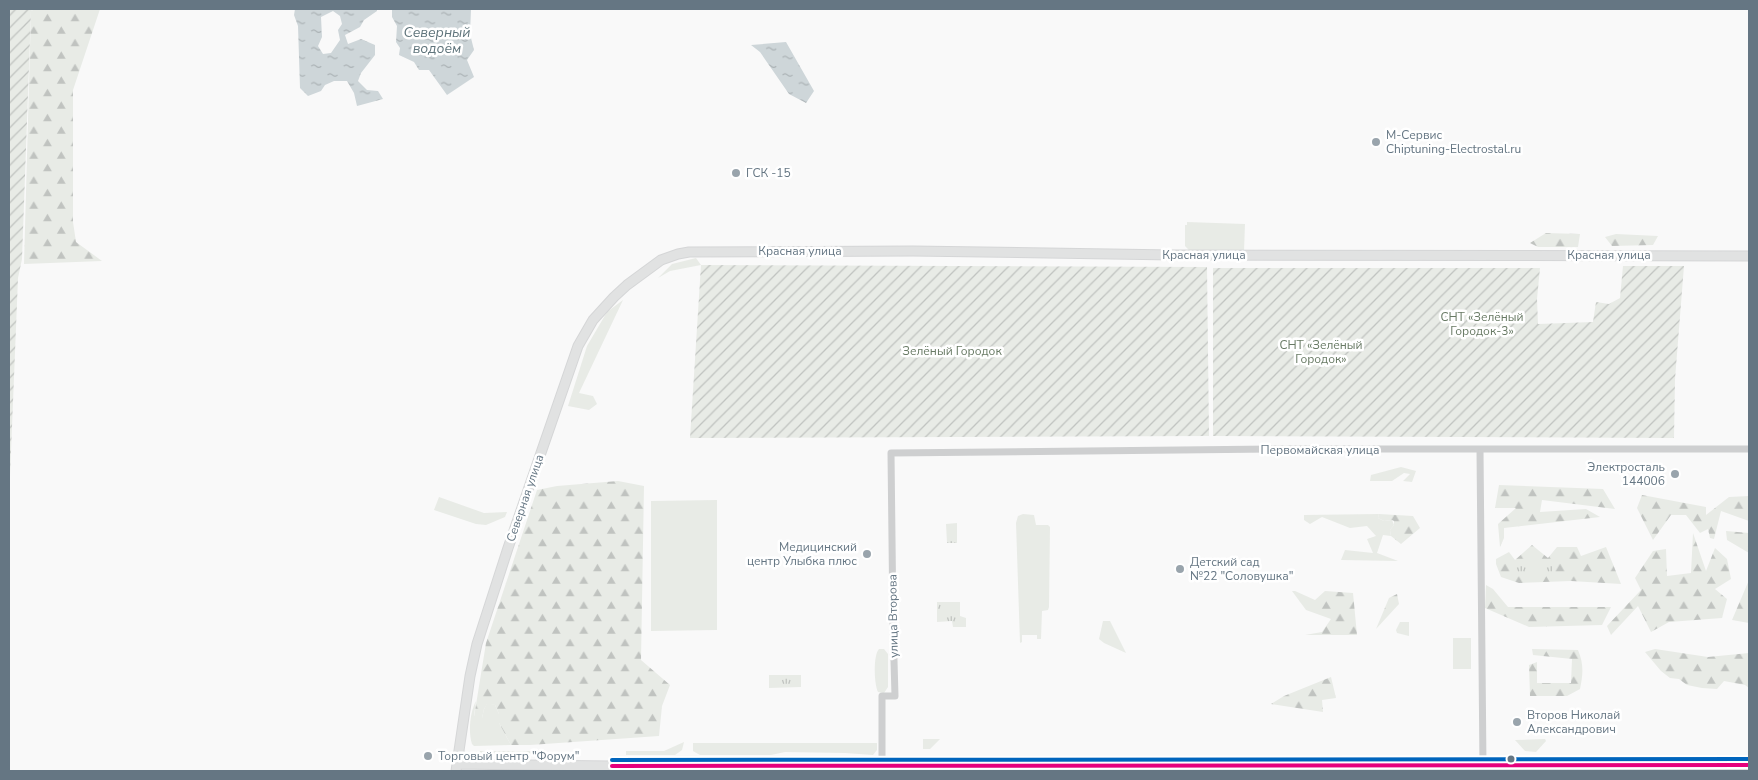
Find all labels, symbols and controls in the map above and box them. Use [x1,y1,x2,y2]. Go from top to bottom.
water label: Северный водоём [403,23,471,58]
place label: M-Сервис Chiptuning-Electrostal.ru [1386,127,1521,157]
marker: M-Сервис Chiptuning-Electrostal.ru [1370,136,1382,148]
place label: ГСК -15 [746,165,791,181]
marker: ГСК -15 [730,167,742,179]
street label: Красная улица [758,243,842,259]
street label: Красная улица [1162,247,1246,263]
street label: Красная улица [1567,247,1651,263]
park label: СНТ «Зелёный Городок-3» [1440,309,1524,339]
park label: СНТ «Зелёный Городок» [1279,337,1363,367]
park label: Зелёный Городок [902,343,1002,359]
street label: Первомайская улица [1261,442,1379,458]
street label: Северная улица [503,452,547,544]
place label: Электросталь 144006 [1587,459,1665,489]
marker: Электросталь 144006 [1669,468,1681,480]
place label: Медицинский центр Улыбка плюс [747,539,857,569]
marker: Медицинский центр Улыбка плюс [861,548,873,560]
place label: Детский сад №22 "Соловушка" [1190,554,1293,584]
marker: Детский сад №22 "Соловушка" [1174,563,1186,575]
street label: улица Второва [884,574,902,658]
place label: Второв Николай Александрович [1527,707,1620,737]
marker: Второв Николай Александрович [1511,716,1523,728]
place label: Торговый центр "Форум" [438,748,579,764]
marker: Торговый центр "Форум" [422,750,434,762]
unlabelled marker [1506,754,1516,764]

